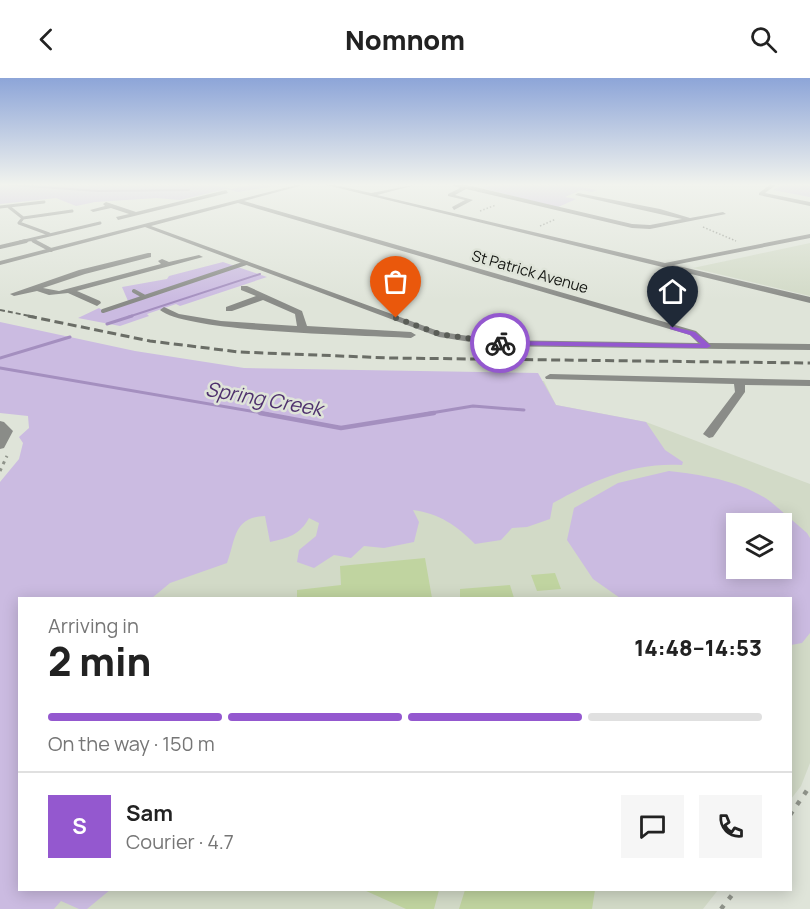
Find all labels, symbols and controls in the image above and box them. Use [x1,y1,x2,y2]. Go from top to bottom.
text: Nomnom [345,21,465,58]
icon: back [30,23,63,56]
icon: search [747,23,780,56]
street label: St Patrick Avenue [469,245,591,298]
pin [370,256,421,318]
icon: bag [379,265,412,298]
pin [647,266,698,328]
icon: home [656,275,689,308]
courier [470,313,530,373]
icon: bike [484,327,517,360]
water label: Spring Creek [203,375,328,423]
map controls [726,513,792,579]
button: layers [726,513,792,579]
text: Arriving in [48,612,139,639]
text: 14:48–14:53 [634,633,762,663]
text: 2 min [48,634,151,688]
text: On the way · 150 m [48,730,215,757]
button: chat [621,795,684,858]
button: phone [699,795,762,858]
text: Sam [126,798,173,828]
text: S [72,811,87,841]
text: Courier · 4.7 [126,828,234,855]

